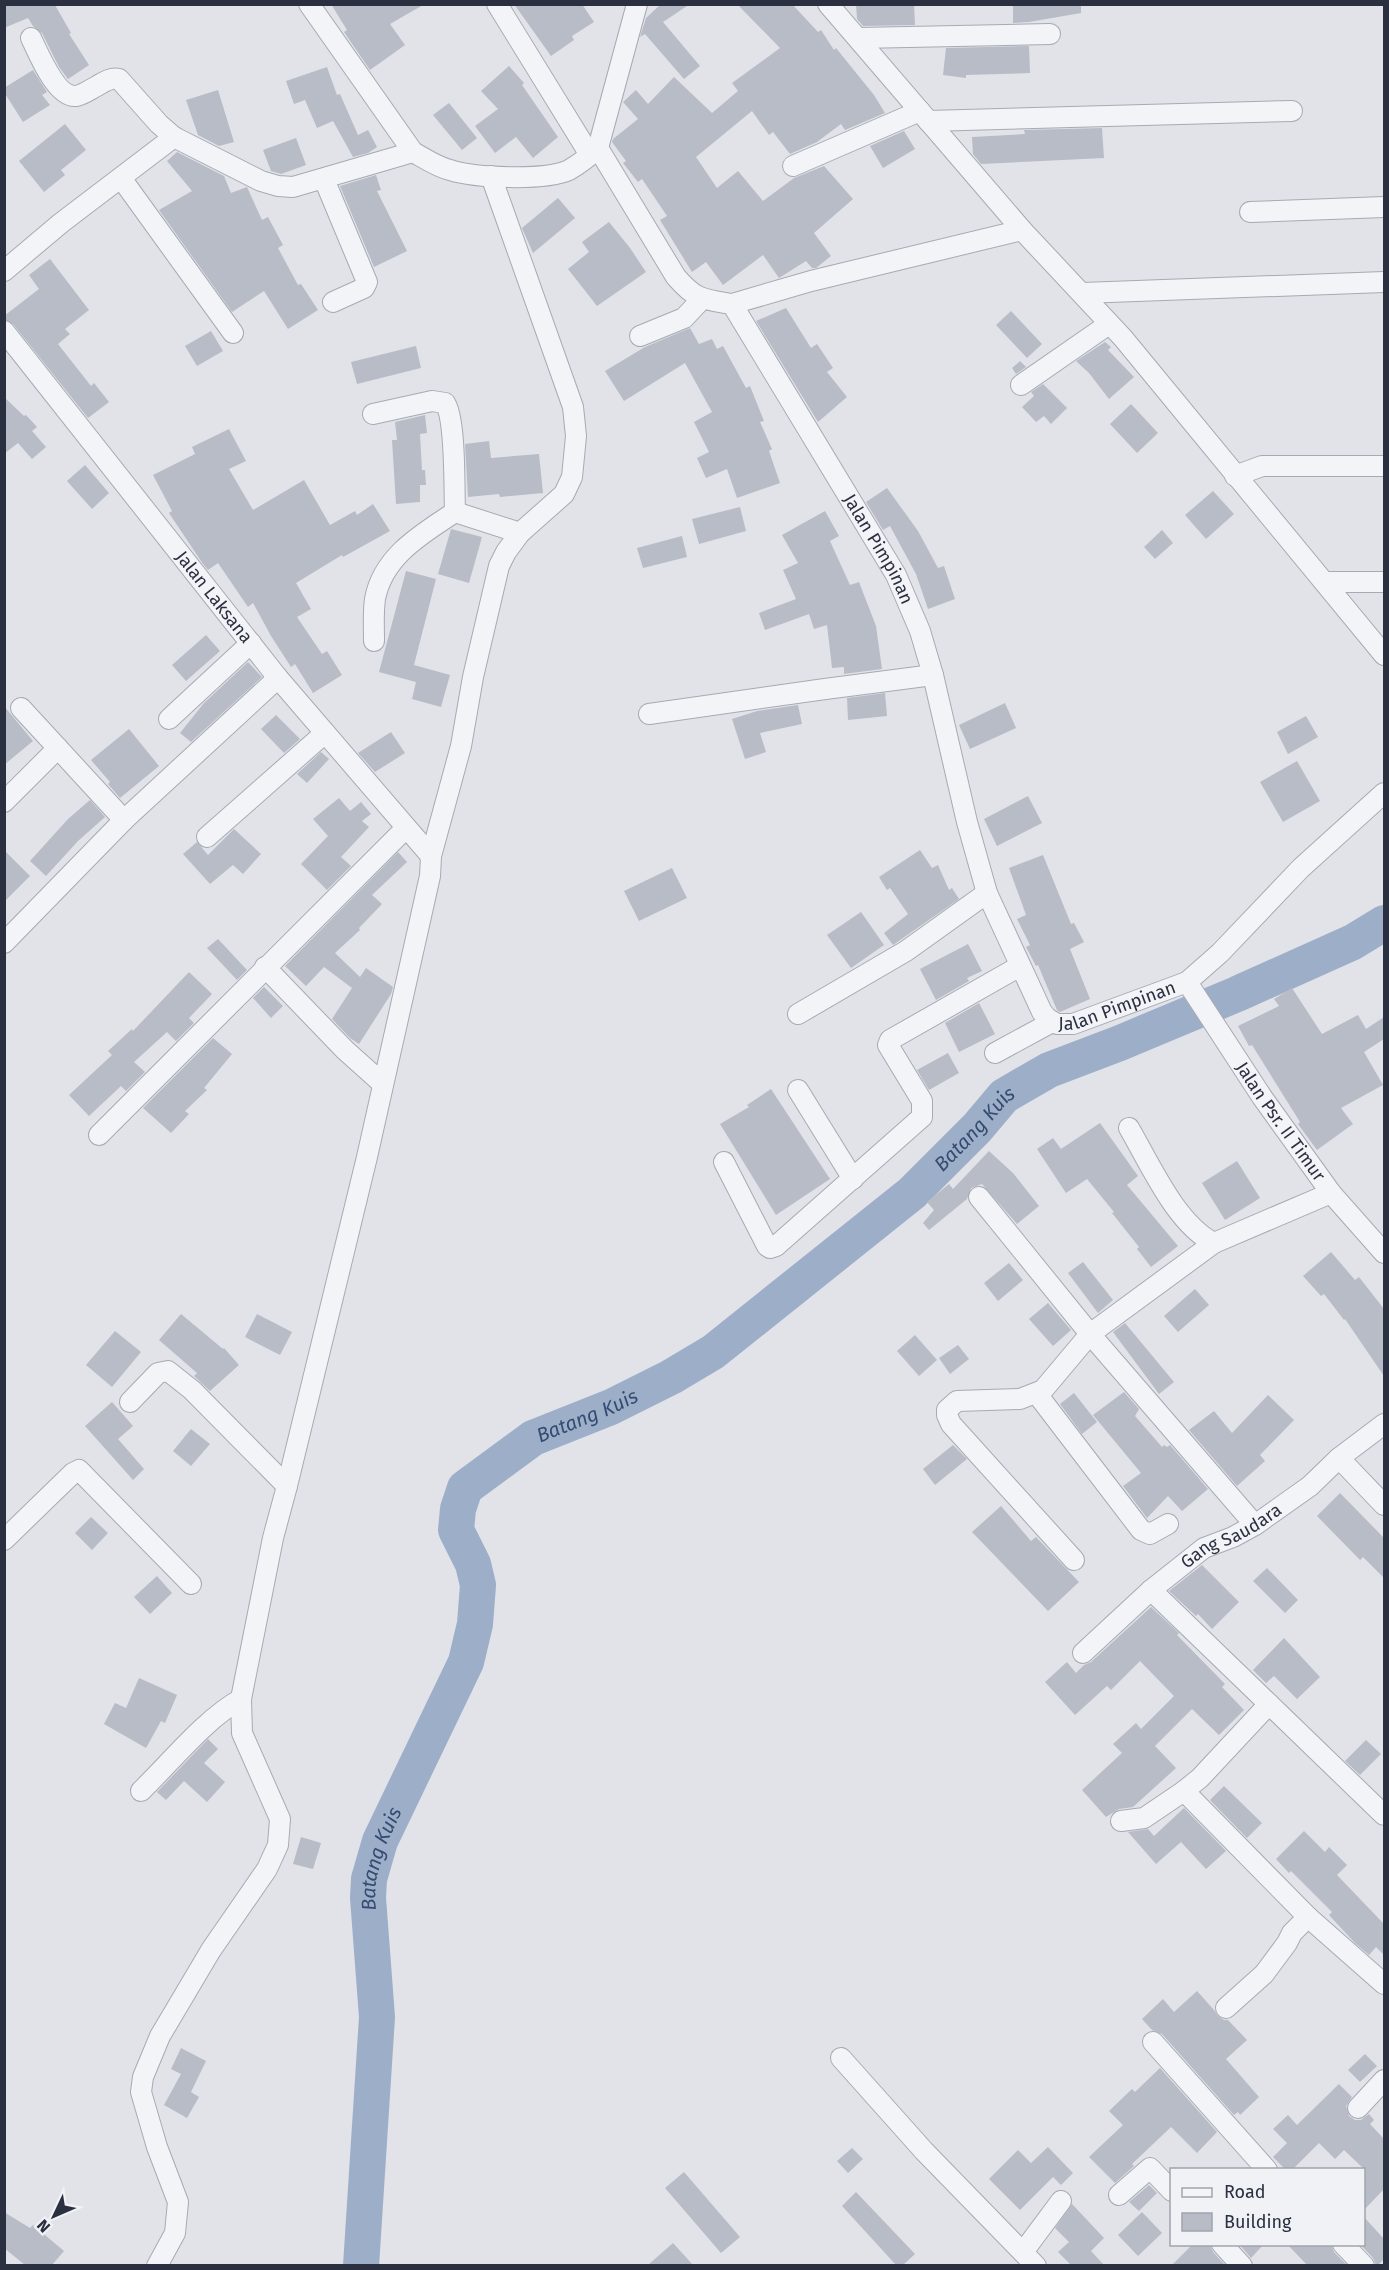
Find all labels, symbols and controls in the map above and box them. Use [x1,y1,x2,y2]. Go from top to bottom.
street label: Jalan Pimpinan [839,490,918,607]
street label: Jalan Laksana [171,546,257,648]
street label: Jalan Pimpinan [1058,976,1179,1035]
street label: Jalan Psr. II Timur [1231,1058,1330,1186]
water label: Batang Kuis [929,1081,1019,1176]
water label: Batang Kuis [533,1384,642,1447]
street label: Gang Saudara [1176,1499,1286,1573]
water label: Batang Kuis [356,1803,407,1912]
legend [1170,2168,1365,2246]
text: Road [1224,2181,1266,2203]
north arrow [24,2186,84,2246]
text: Building [1224,2211,1292,2233]
text: N [33,2216,54,2236]

